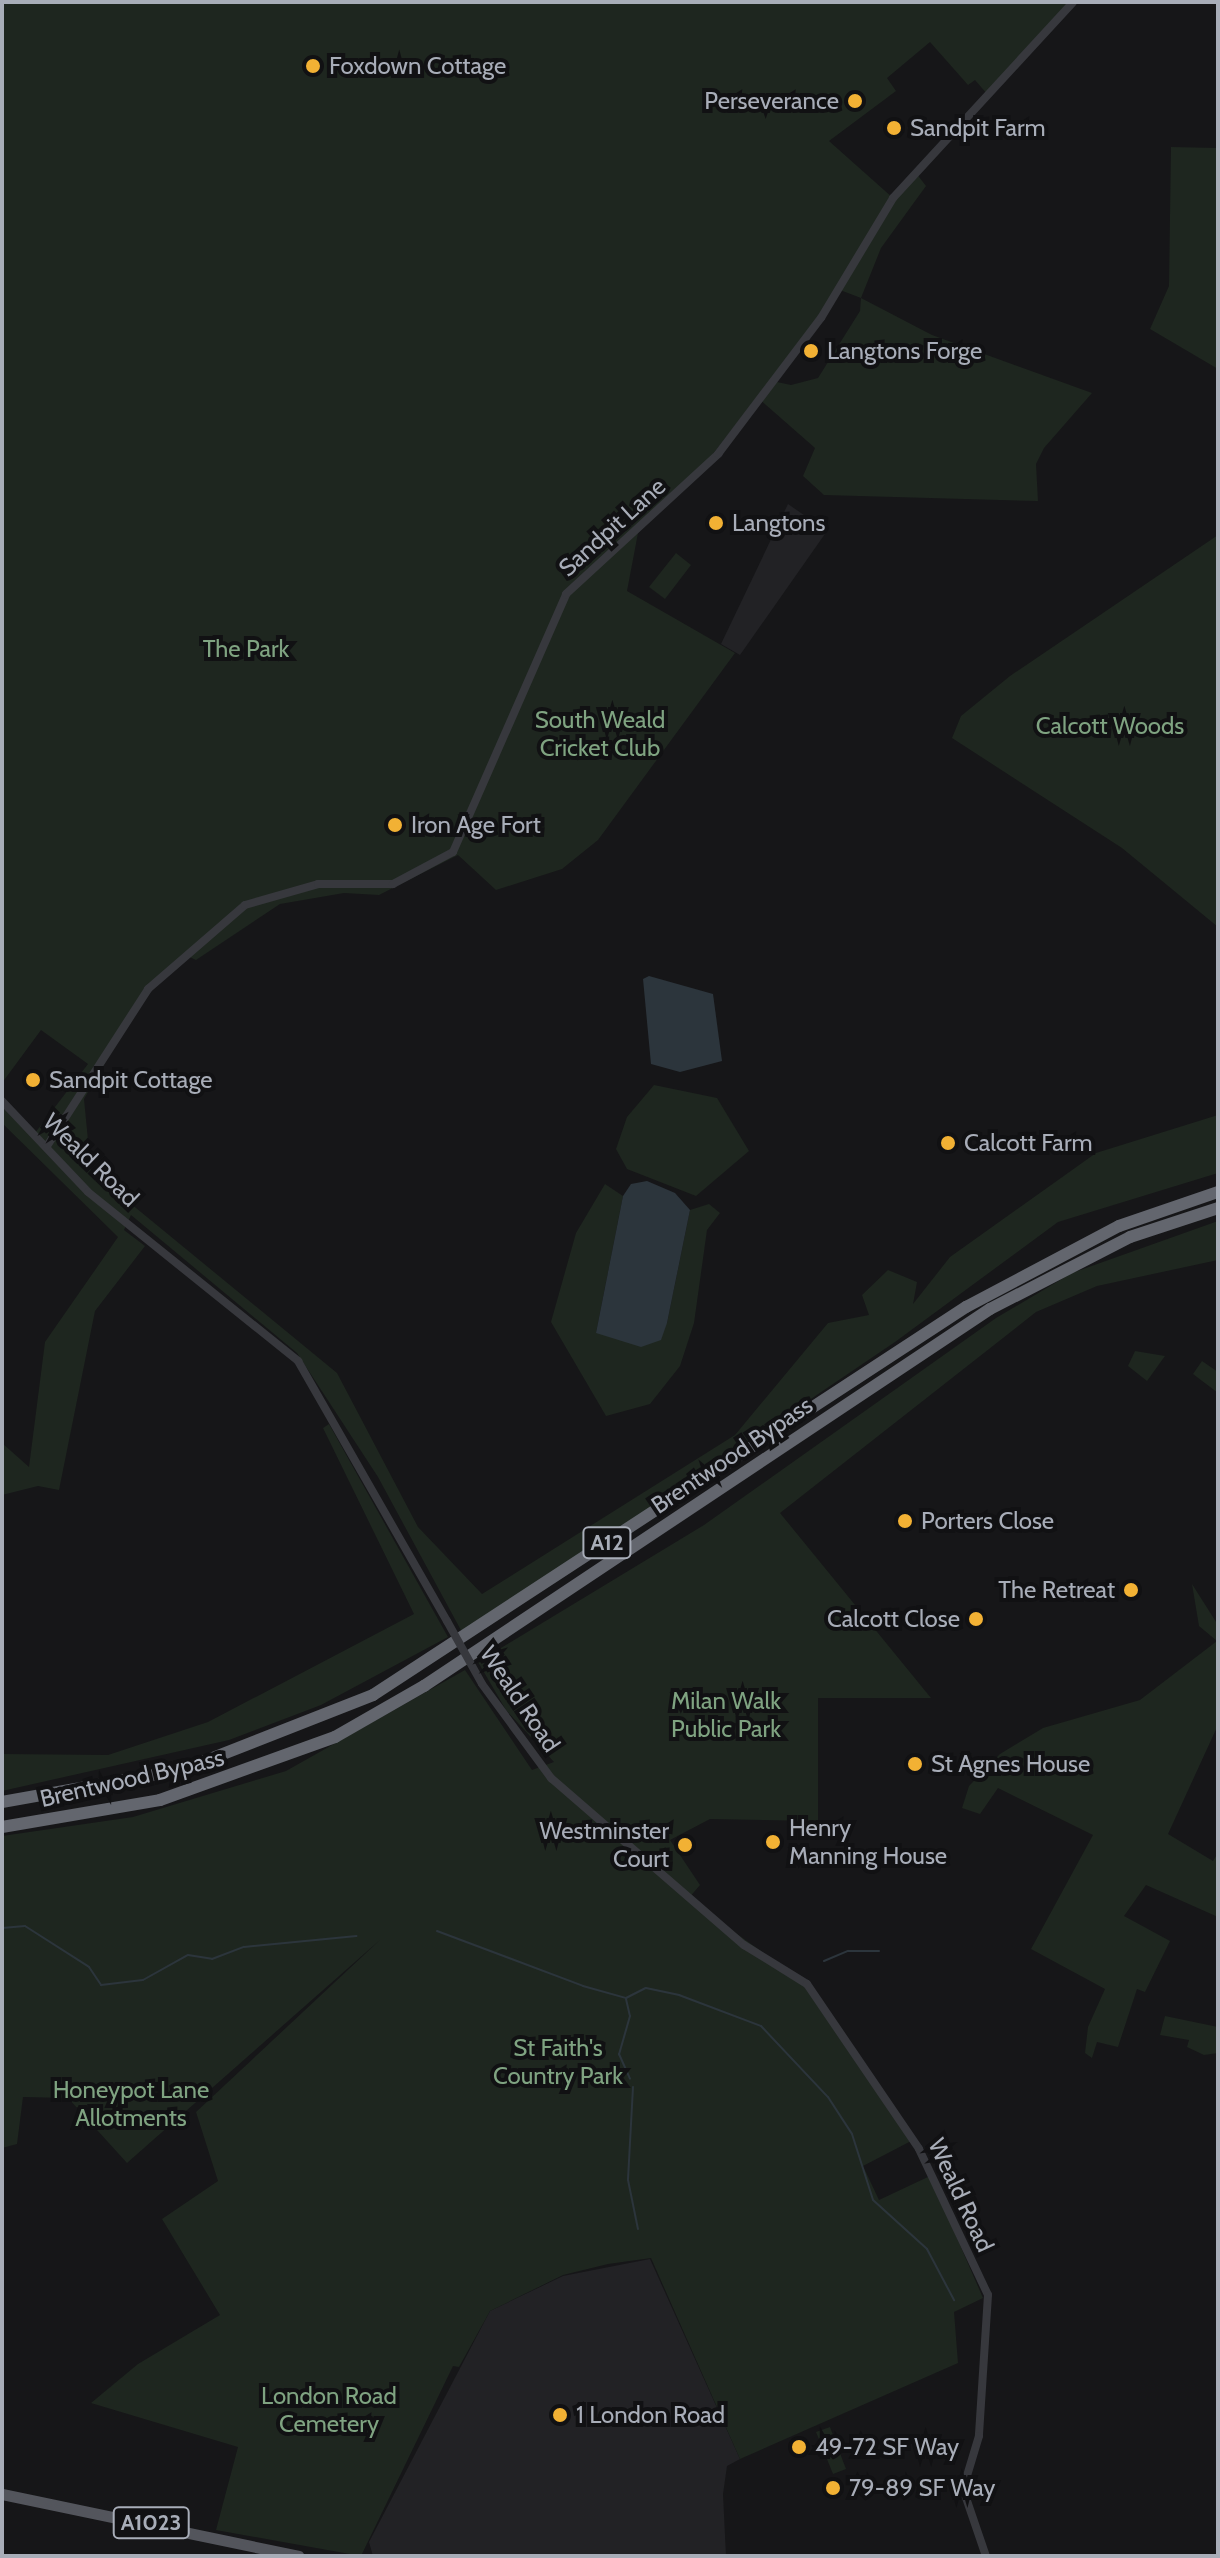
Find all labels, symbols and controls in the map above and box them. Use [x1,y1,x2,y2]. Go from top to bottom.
place label: Foxdown Cottage [329,52,506,80]
marker: Foxdown Cottage [304,57,322,75]
place label: Perseverance [704,87,839,115]
marker: Perseverance [846,92,864,110]
place label: Sandpit Farm [910,114,1046,142]
marker: Sandpit Farm [885,119,903,137]
place label: Langtons Forge [827,337,982,365]
marker: Langtons Forge [802,342,820,360]
street label: Sandpit Lane [553,472,671,582]
place label: Langtons [732,509,825,537]
marker: Langtons [707,514,725,532]
park label: The Park [203,635,289,663]
park label: South Weald Cricket Club [535,706,665,762]
park label: Calcott Woods [1036,712,1184,740]
place label: Iron Age Fort [411,811,541,839]
marker: Iron Age Fort [386,816,404,834]
place label: Sandpit Cottage [49,1066,213,1094]
marker: Sandpit Cottage [24,1071,42,1089]
street label: Weald Road [37,1107,145,1213]
place label: Calcott Farm [964,1129,1093,1157]
marker: Calcott Farm [939,1134,957,1152]
street label: Brentwood Bypass [646,1390,818,1520]
place label: Porters Close [921,1507,1054,1535]
marker: Porters Close [896,1512,914,1530]
road number: A12 [581,1525,633,1561]
place label: The Retreat [998,1576,1115,1604]
marker: The Retreat [1122,1581,1140,1599]
place label: Calcott Close [827,1605,960,1633]
marker: Calcott Close [967,1610,985,1628]
street label: Weald Road [474,1640,566,1758]
park label: Milan Walk Public Park [671,1687,781,1743]
street label: Brentwood Bypass [37,1743,227,1813]
place label: St Agnes House [931,1750,1090,1778]
marker: St Agnes House [906,1755,924,1773]
place label: Henry Manning House [789,1814,947,1870]
place label: Westminster Court [540,1817,669,1873]
marker: Henry Manning House [764,1833,782,1851]
marker: Westminster Court [676,1836,694,1854]
park label: St Faith's Country Park [493,2034,623,2090]
park label: Honeypot Lane Allotments [53,2076,209,2132]
street label: Weald Road [922,2134,1000,2256]
park label: London Road Cemetery [261,2382,397,2438]
place label: 1 London Road [576,2401,725,2429]
marker: 1 London Road [551,2406,569,2424]
place label: 49-72 SF Way [815,2433,959,2461]
marker: 49-72 SF Way [790,2438,808,2456]
place label: 79-89 SF Way [849,2474,995,2502]
marker: 79-89 SF Way [824,2479,842,2497]
road number: A1023 [111,2505,191,2541]

